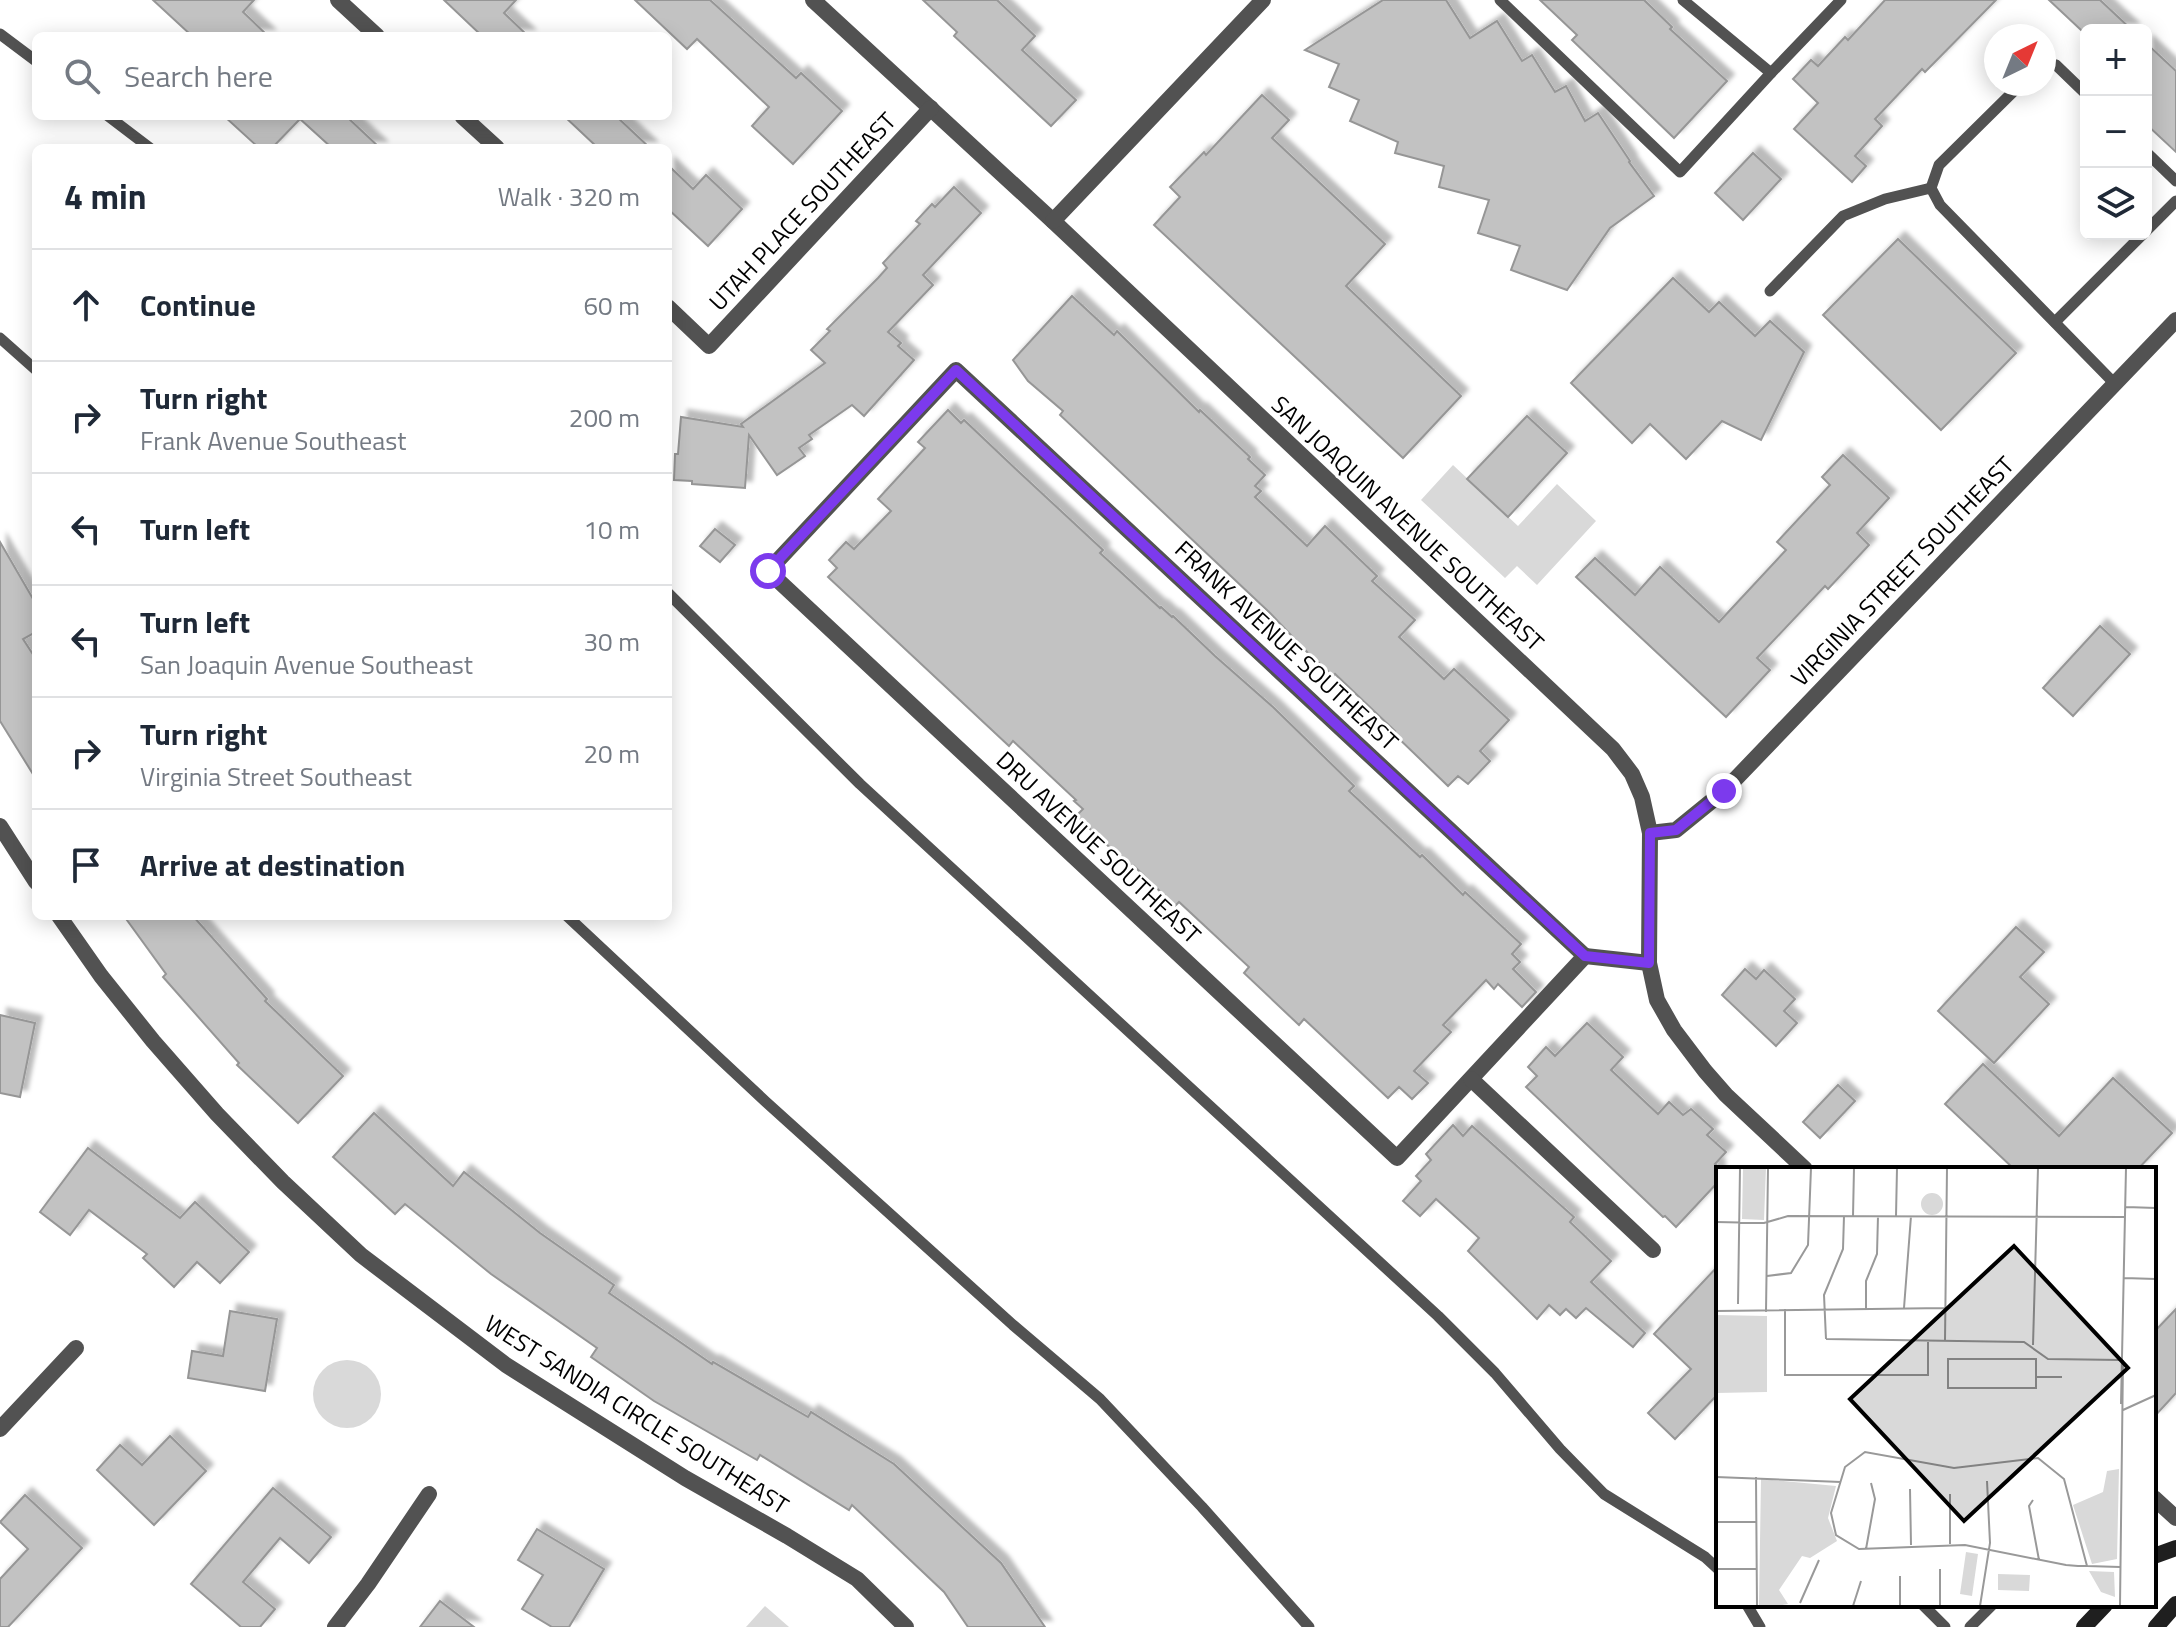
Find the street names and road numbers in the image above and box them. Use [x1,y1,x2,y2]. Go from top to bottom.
street label: UTAH PLACE SOUTHEAST [700,103,904,318]
street label: SAN JOAQUIN AVENUE SOUTHEAST [1264,387,1553,660]
street label: VIRGINIA STREET SOUTHEAST [1782,447,2022,694]
street label: FRANK AVENUE SOUTHEAST [1167,532,1407,759]
street label: DRU AVENUE SOUTHEAST [989,742,1210,952]
street label: WEST SANDIA CIRCLE SOUTHEAST [478,1305,796,1523]

